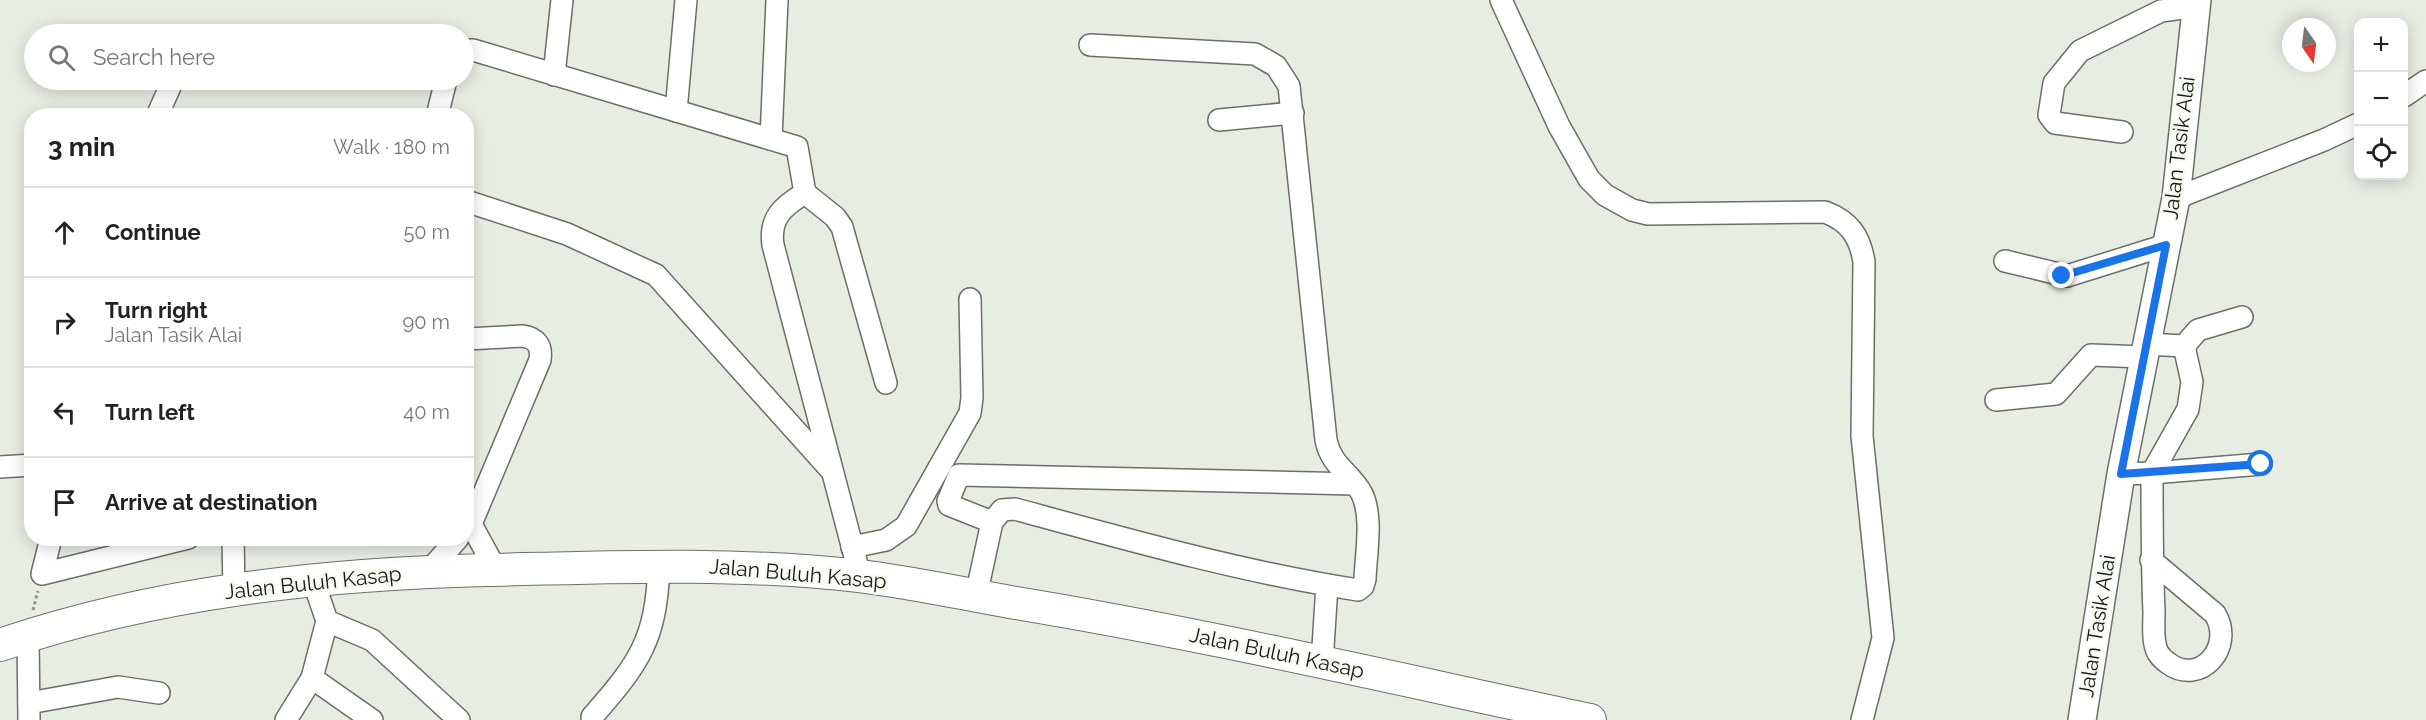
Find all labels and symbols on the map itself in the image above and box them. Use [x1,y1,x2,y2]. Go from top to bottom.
north arrow [2282,18,2336,72]
street label: Jalan Tasik Alai [2157,75,2200,221]
route end [2048,262,2074,288]
route start [2247,450,2273,476]
street label: Jalan Buluh Kasap [708,553,888,594]
street label: Jalan Tasik Alai [2073,553,2120,699]
street label: Jalan Buluh Kasap [223,561,403,604]
street label: Jalan Buluh Kasap [1188,622,1367,683]

